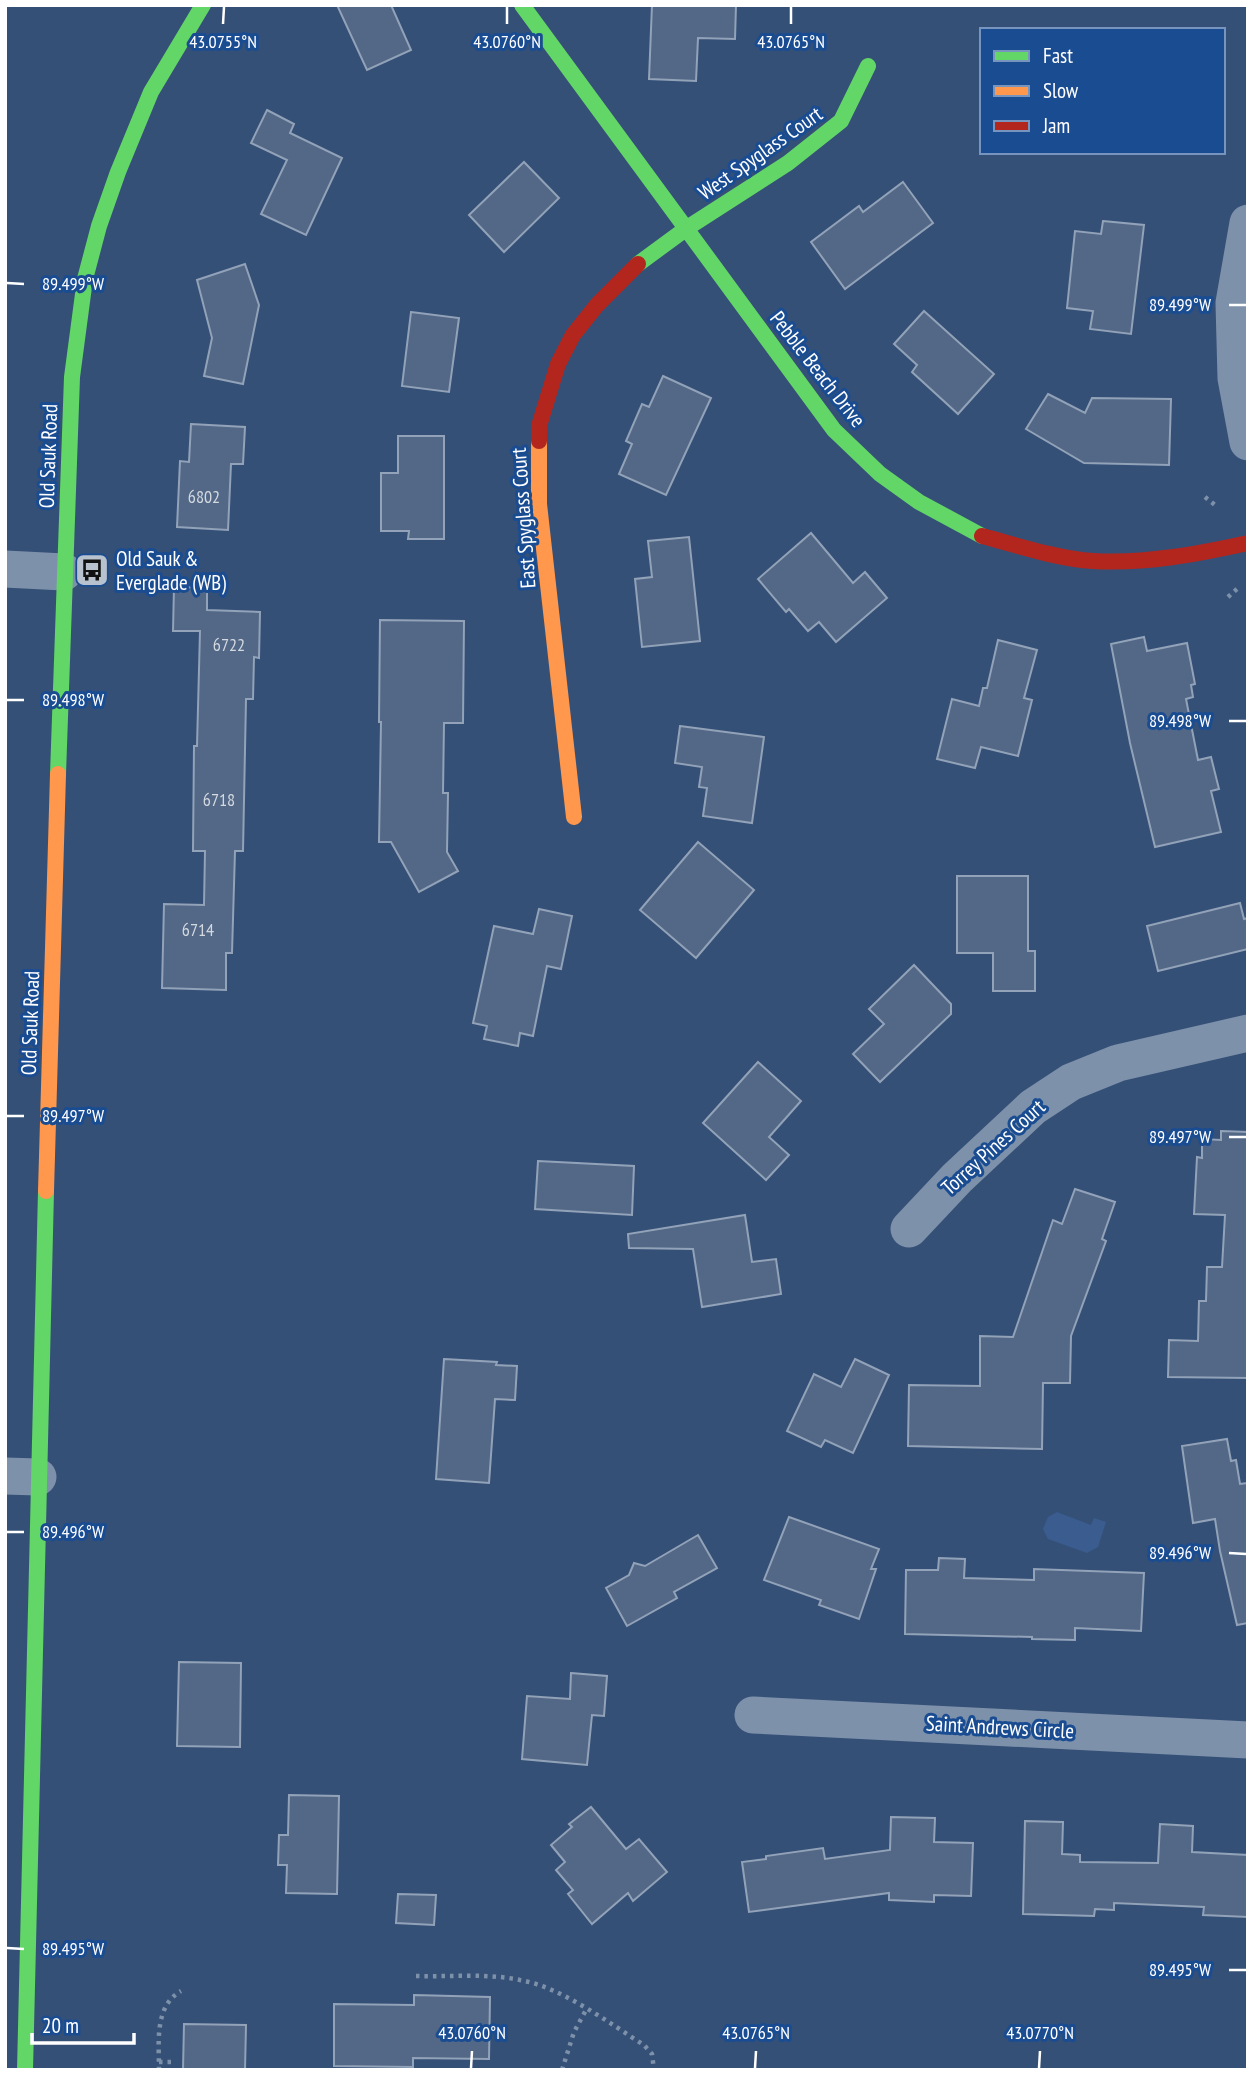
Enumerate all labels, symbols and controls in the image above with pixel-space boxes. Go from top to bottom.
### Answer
legend [980,28,1225,154]
text: 43.0755°N [189,30,257,53]
text: 43.0760°N [473,30,541,53]
text: 43.0765°N [757,30,825,53]
text: Fast [1043,42,1073,69]
text: Slow [1043,77,1079,104]
street label: West Spyglass Court [693,100,827,206]
text: Jam [1042,112,1070,139]
text: 89.499°W [42,272,104,295]
text: 89.499°W [1149,293,1211,316]
street label: Pebble Beach Drive [764,305,872,433]
street label: Old Sauk Road [33,403,63,509]
street label: East Spyglass Court [505,447,541,589]
house number: 6802 [188,485,220,508]
place label: Old Sauk & Everglade (WB) [116,545,226,596]
bus stop icon: Old Sauk & Everglade (WB) [73,551,111,589]
house number: 6722 [213,633,245,656]
text: 89.498°W [42,688,104,711]
text: 89.498°W [1149,709,1211,732]
house number: 6718 [203,788,235,811]
house number: 6714 [182,918,214,941]
street label: Old Sauk Road [15,970,45,1076]
street label: Torrey Pines Court [935,1093,1051,1201]
text: 89.497°W [42,1104,104,1127]
text: 89.497°W [1149,1125,1211,1148]
text: 89.496°W [42,1520,104,1543]
text: 89.496°W [1149,1541,1211,1564]
street label: Saint Andrews Circle [925,1710,1075,1744]
text: 89.495°W [42,1937,104,1960]
text: 89.495°W [1149,1958,1211,1981]
scale bar [32,2002,133,2046]
text: 20 m [42,2012,79,2039]
text: 43.0760°N [438,2021,506,2044]
text: 43.0765°N [722,2021,790,2044]
text: 43.0770°N [1006,2021,1074,2044]

